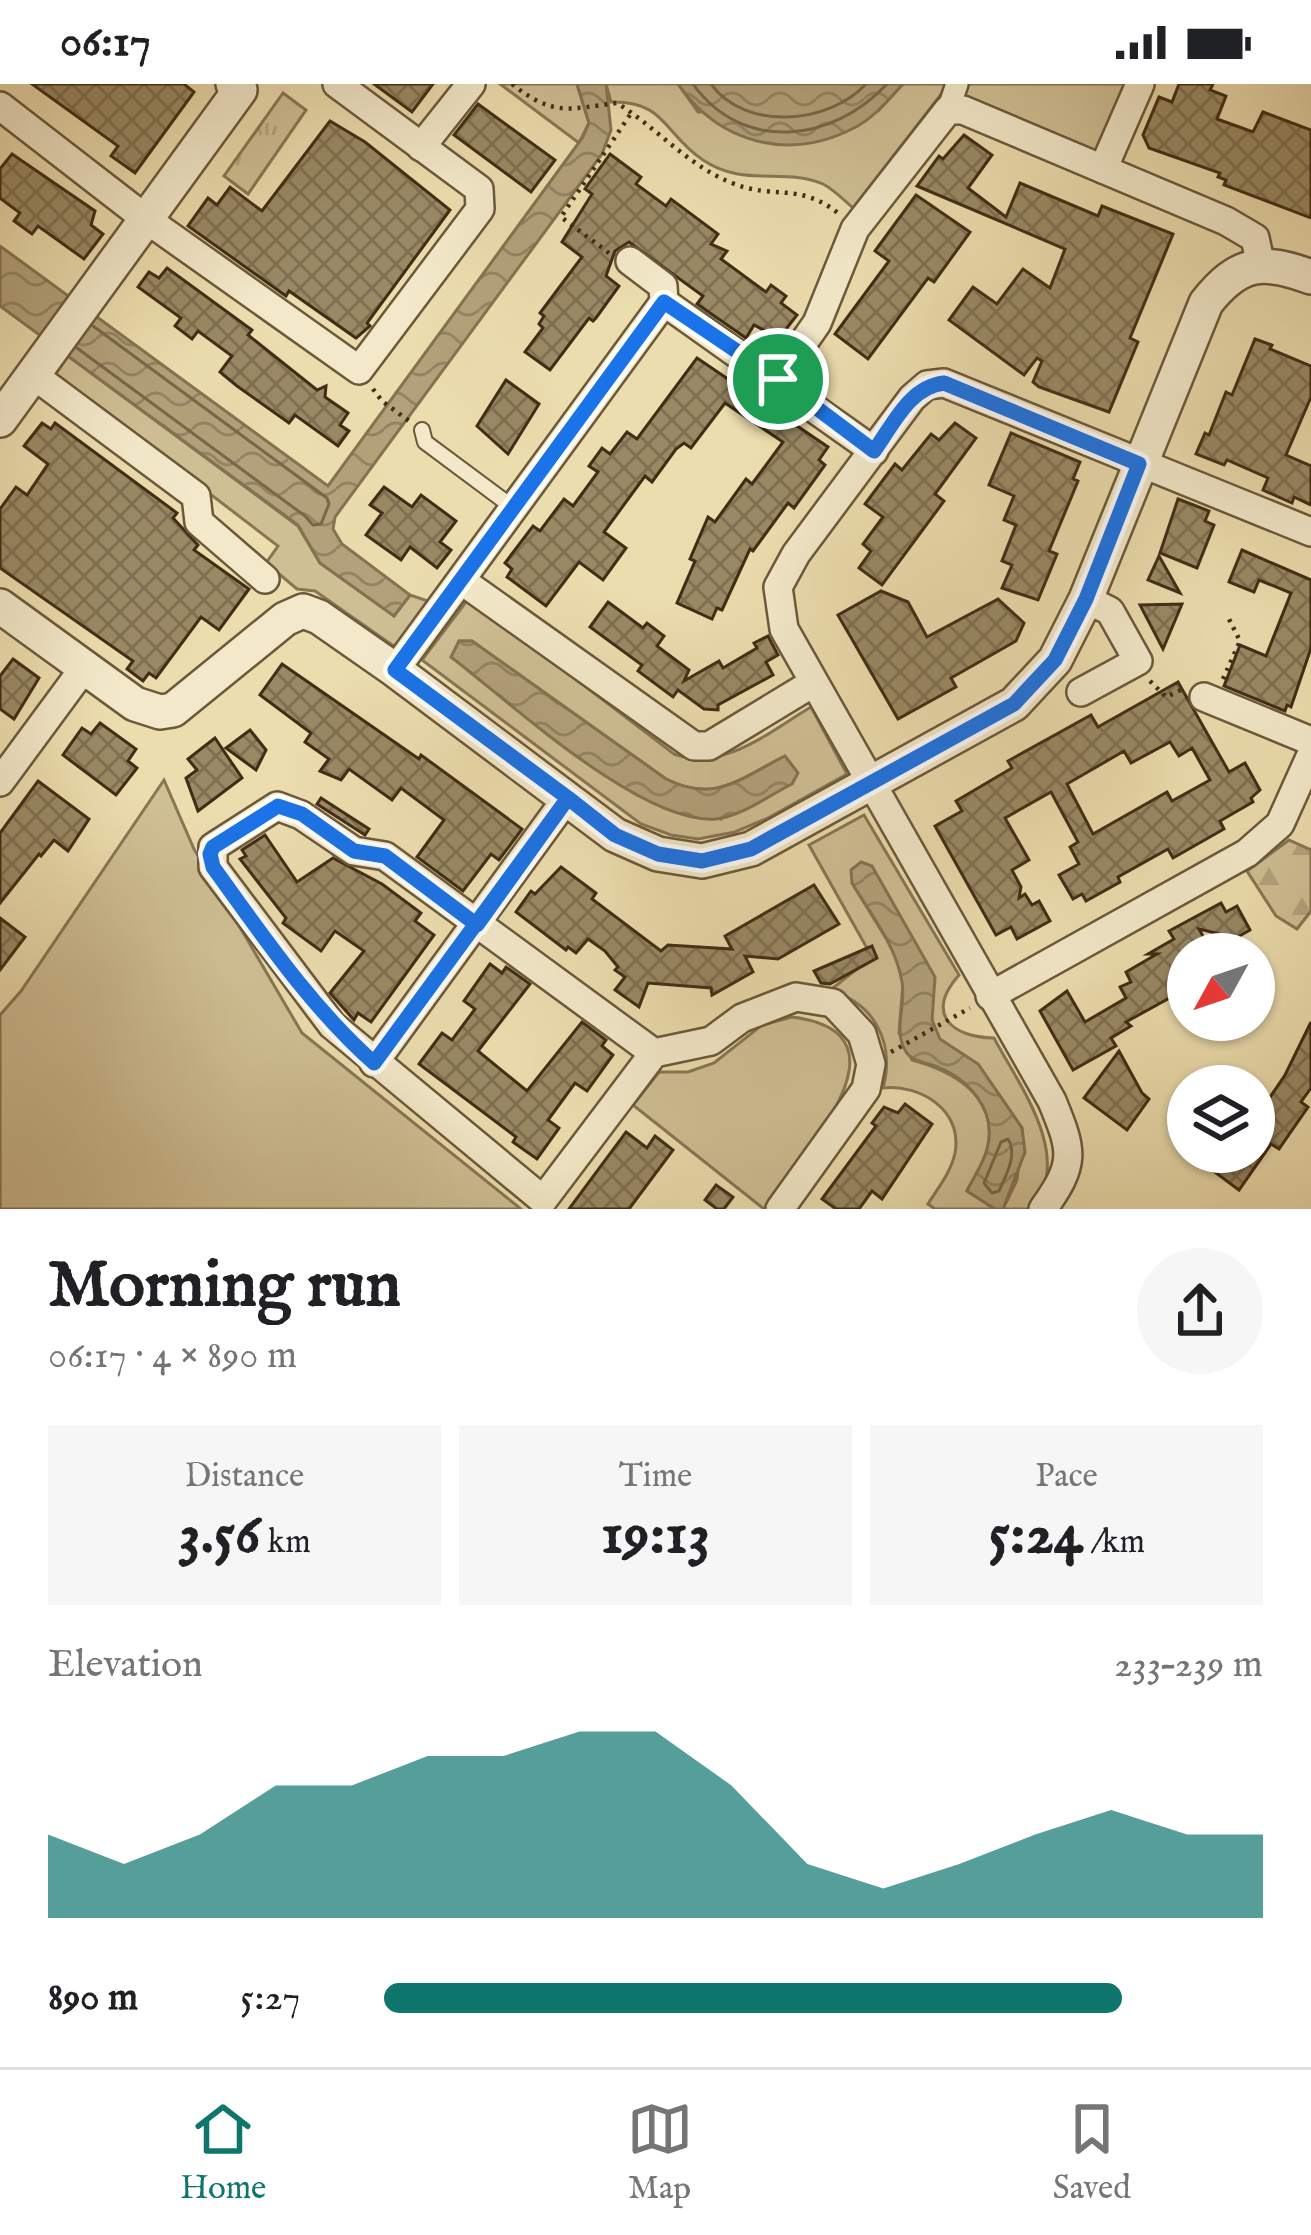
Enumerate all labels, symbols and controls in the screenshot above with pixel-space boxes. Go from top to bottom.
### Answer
text: 06:17 [60,14,151,71]
pin [727,328,829,430]
icon: arrive [745,346,811,412]
north arrow [1167,933,1275,1041]
map controls [1167,933,1275,1173]
button: layers [1167,1065,1275,1173]
text: Morning run [48,1245,401,1329]
button: share [1137,1248,1263,1374]
text: 06:17 · 4 × 890 m [48,1332,297,1381]
text: Distance [185,1456,304,1498]
text: Time [619,1456,692,1498]
text: Pace [1035,1456,1098,1498]
text: 3.56 [178,1498,260,1574]
text: 19:13 [601,1498,710,1574]
text: 5:24 [988,1498,1083,1574]
text: km [260,1522,311,1564]
text: /km [1083,1522,1145,1564]
text: Elevation [48,1641,203,1690]
text: 233–239 m [1114,1641,1263,1690]
text: 890 m [48,1974,138,2023]
text: 5:27 [240,1974,301,2023]
tab: Home [180,2096,266,2210]
tab: Map [627,2096,693,2210]
tab: Saved [1053,2096,1131,2210]

